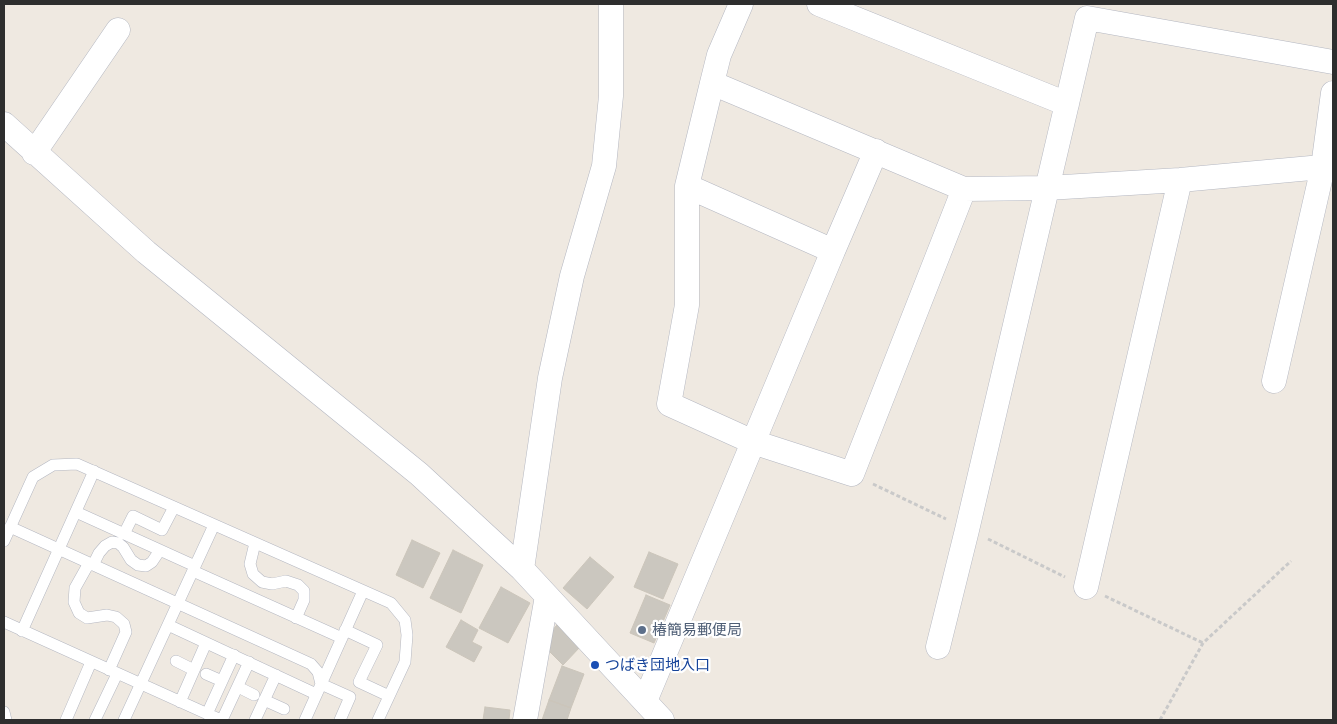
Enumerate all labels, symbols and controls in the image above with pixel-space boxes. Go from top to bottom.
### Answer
place label: 椿簡易郵便局 [652,621,742,639]
marker: 椿簡易郵便局 [636,624,648,636]
place label: つばき団地入口 [605,656,710,674]
marker: つばき団地入口 [589,659,601,671]

